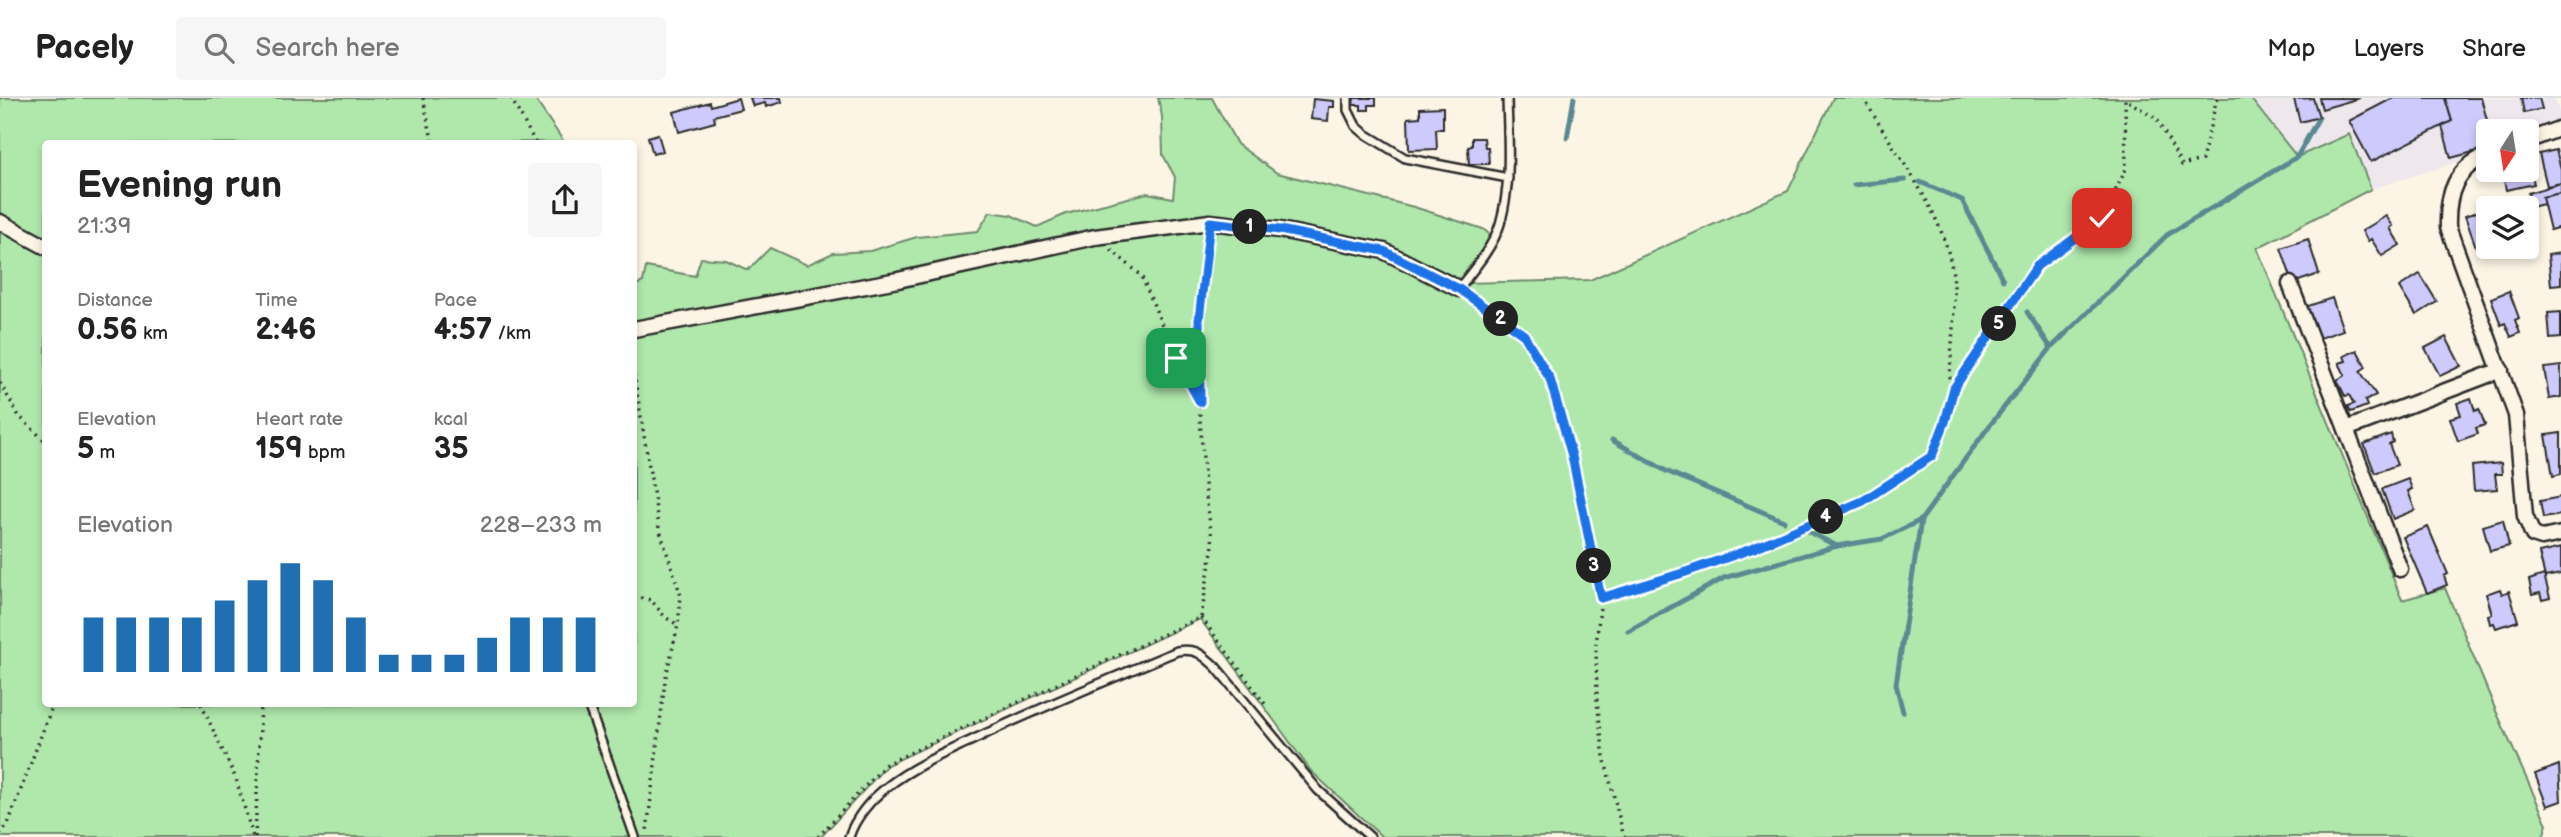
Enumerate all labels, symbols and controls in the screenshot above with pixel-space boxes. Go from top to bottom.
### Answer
search box [176,17,666,80]
text: Pacely [35,28,134,68]
icon: search [200,29,238,67]
text: Search here [256,33,400,64]
text: Map [2267,34,2315,63]
text: Layers [2353,34,2424,63]
text: Share [2462,34,2526,63]
north arrow [2476,119,2539,182]
map controls [2476,119,2539,259]
text: Evening run [77,163,282,208]
button: share [528,163,602,237]
pin [2072,188,2132,248]
button: layers [2476,196,2539,259]
icon: check [2083,199,2121,237]
pin: 1 [1232,209,1268,244]
text: 21:39 [77,212,131,240]
text: 1 [1246,215,1254,238]
text: Distance [77,289,153,312]
text: Time [255,289,297,312]
text: Pace [434,289,477,312]
pin: 2 [1484,302,1518,336]
pin: 5 [1982,306,2016,342]
text: 2 [1495,307,1506,330]
text: 0.56 [77,312,138,348]
text: 2:46 [255,312,316,348]
text: 4:57 [434,312,492,348]
text: 5 [1993,312,2004,335]
text: km [138,322,168,345]
text: /km [492,322,531,345]
pin [1146,328,1206,388]
icon: arrive [1157,339,1195,377]
text: Elevation [77,408,156,431]
text: Heart rate [255,408,343,431]
text: kcal [434,408,468,431]
text: 5 [77,431,94,467]
text: 159 [255,431,303,467]
text: 35 [434,431,469,467]
text: m [94,441,115,464]
text: bpm [303,441,345,464]
pin: 4 [1808,500,1843,534]
text: 4 [1820,505,1831,528]
text: Elevation [77,511,173,539]
text: 228–233 m [480,511,602,539]
pin: 3 [1576,548,1612,584]
text: 3 [1588,554,1599,577]

